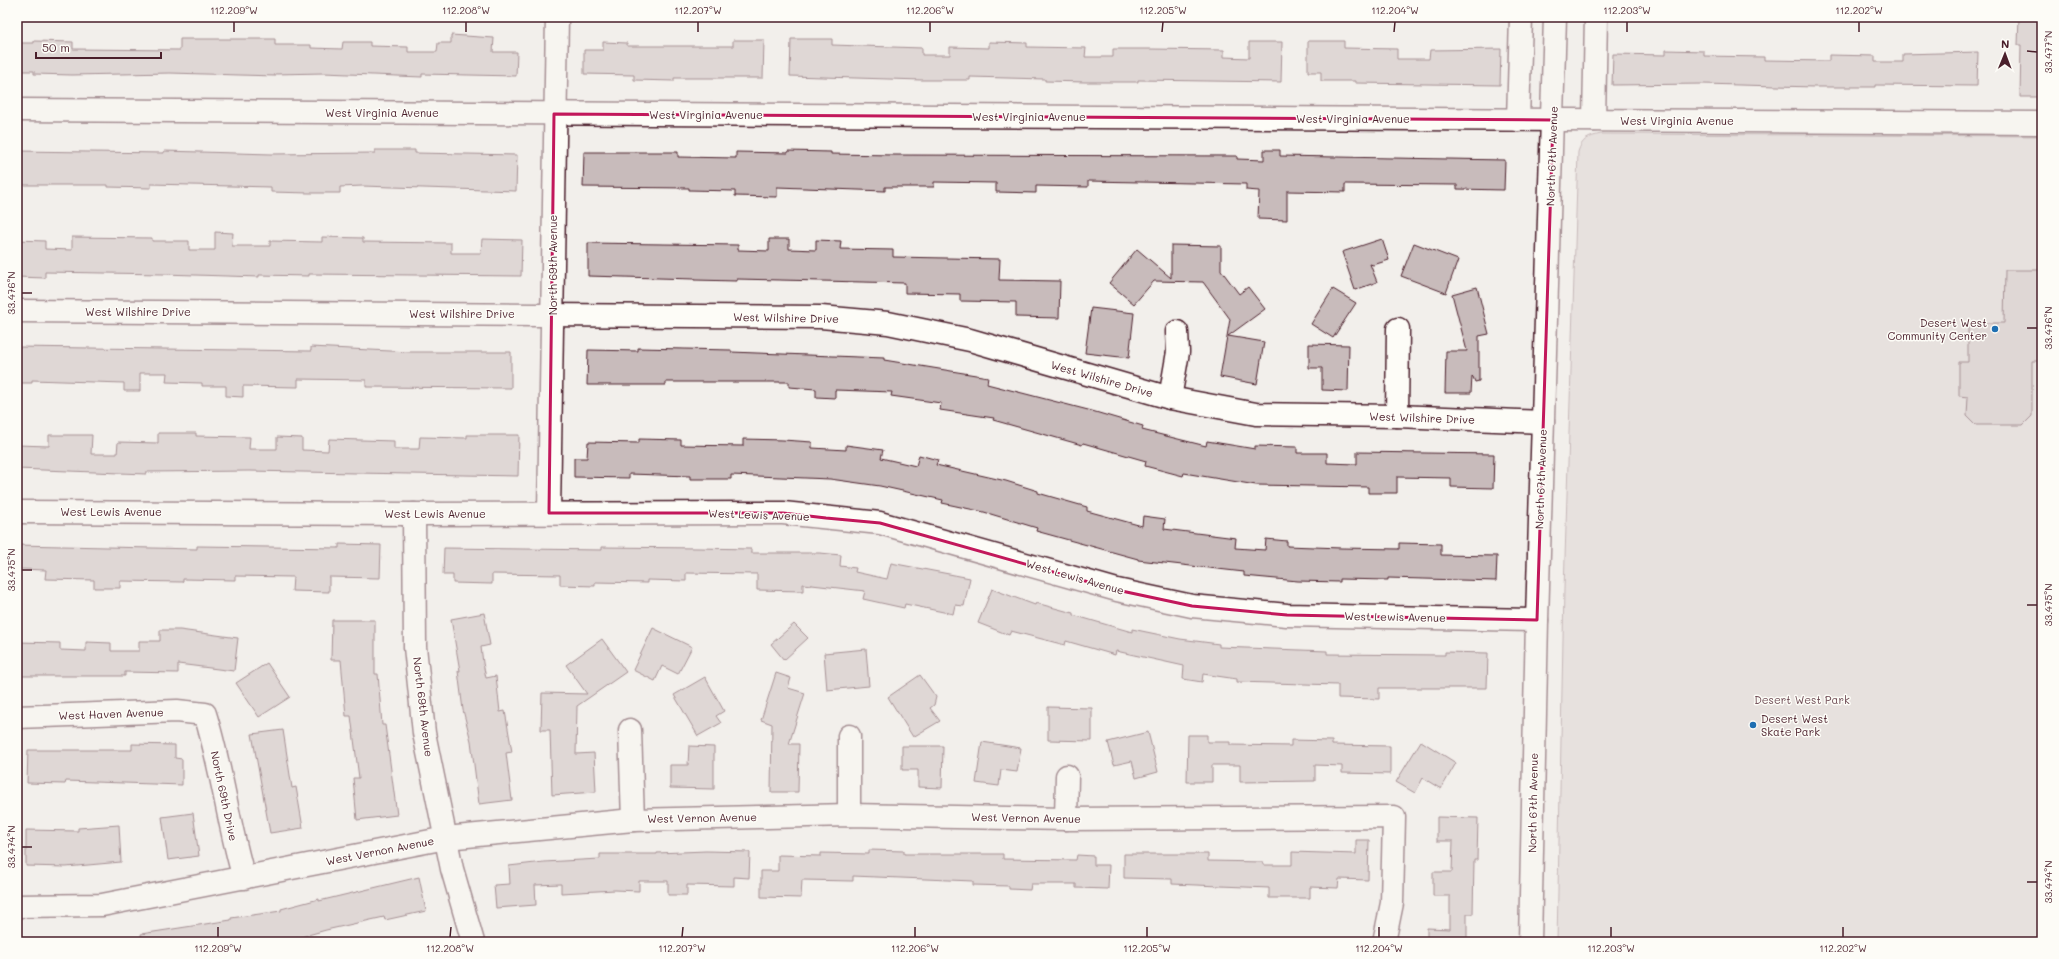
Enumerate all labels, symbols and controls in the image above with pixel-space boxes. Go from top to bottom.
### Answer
text: 112.209°W [210,3,258,17]
text: 112.208°W [442,3,490,17]
text: 112.207°W [674,3,722,17]
text: 112.206°W [906,3,954,17]
text: 112.205°W [1139,3,1187,17]
text: 112.204°W [1371,3,1419,17]
text: 112.203°W [1603,3,1651,17]
text: 112.202°W [1835,3,1883,17]
text: 33.477°N [2041,31,2055,73]
scale bar [36,34,161,60]
north arrow [1985,34,2025,74]
text: N [2001,36,2009,51]
text: 50 m [42,39,70,55]
street label: West Virginia Avenue [325,105,439,120]
street label: North 67th Avenue [1542,106,1561,206]
street label: West Virginia Avenue [649,107,763,122]
street label: West Virginia Avenue [972,109,1086,124]
street label: West Virginia Avenue [1296,111,1410,126]
street label: West Virginia Avenue [1620,113,1734,128]
street label: North 69th Avenue [545,215,560,315]
text: 33.476°N [4,271,18,315]
street label: West Wilshire Drive [85,304,191,319]
street label: West Wilshire Drive [409,306,515,321]
text: 33.476°N [2041,306,2055,350]
street label: West Wilshire Drive [733,309,839,326]
place label: Desert West Community Center [1888,315,1987,343]
marker: Desert West Community Center [1990,324,2000,334]
street label: West Wilshire Drive [1049,357,1155,400]
street label: West Wilshire Drive [1369,408,1475,427]
street label: North 67th Avenue [1531,429,1550,529]
street label: West Lewis Avenue [60,504,162,519]
street label: West Lewis Avenue [708,505,810,524]
street label: West Lewis Avenue [384,506,486,521]
text: 33.475°N [4,548,18,592]
street label: West Lewis Avenue [1024,555,1126,598]
text: 33.475°N [2041,583,2055,627]
street label: West Lewis Avenue [1344,608,1446,625]
street label: North 69th Avenue [410,656,437,758]
park label: Desert West Park [1754,692,1850,707]
street label: West Haven Avenue [58,704,164,723]
place label: Desert West Skate Park [1761,711,1828,739]
marker: Desert West Skate Park [1748,720,1758,730]
street label: North 69th Drive [208,750,241,842]
street label: North 67th Avenue [1524,753,1541,853]
street label: West Vernon Avenue [647,809,757,826]
street label: West Vernon Avenue [971,809,1081,826]
text: 33.474°N [4,825,18,869]
street label: West Vernon Avenue [325,833,435,868]
text: 33.474°N [2041,860,2055,904]
text: 112.209°W [194,941,242,955]
text: 112.208°W [426,941,474,955]
text: 112.207°W [658,941,706,955]
text: 112.206°W [891,941,939,955]
text: 112.205°W [1123,941,1171,955]
text: 112.204°W [1355,941,1403,955]
text: 112.203°W [1587,941,1635,955]
text: 112.202°W [1819,941,1867,955]

